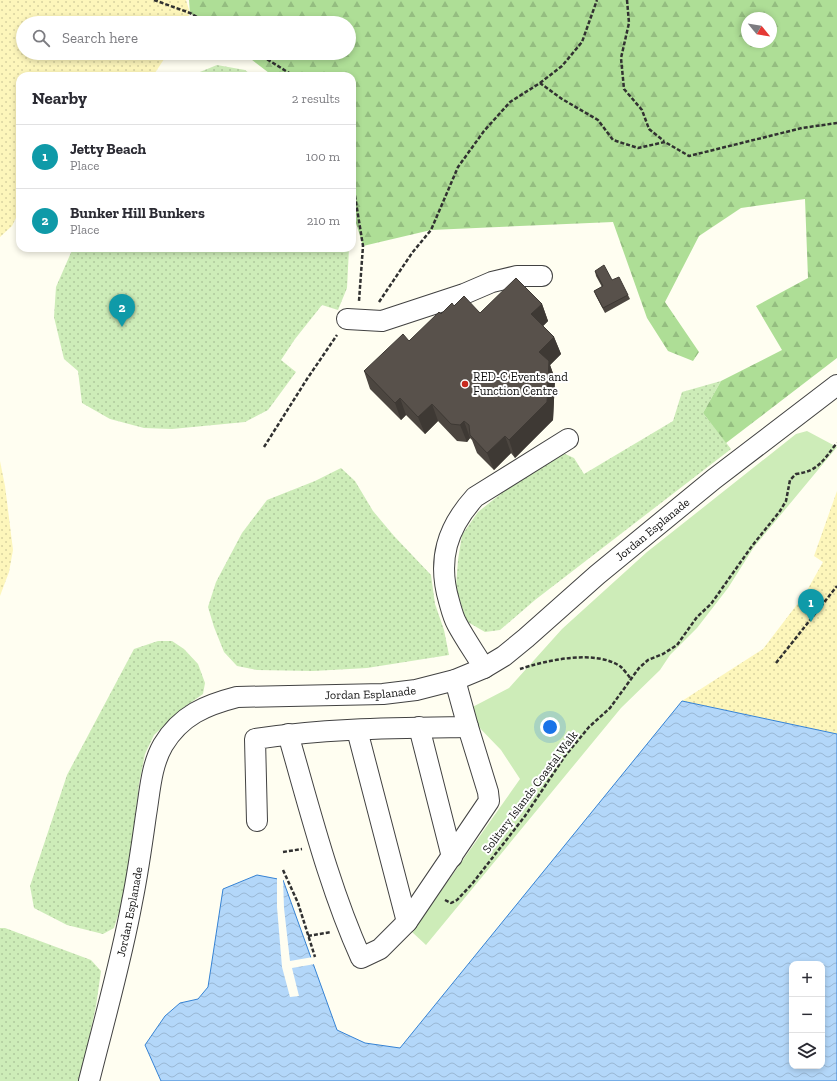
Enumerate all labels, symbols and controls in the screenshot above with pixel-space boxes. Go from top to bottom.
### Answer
north arrow [741,12,777,48]
search box [16,16,356,60]
icon: search [30,27,52,49]
text: Search here [62,29,138,47]
text: Nearby [32,88,87,108]
text: 2 results [292,91,340,106]
text: Jetty Beach [70,140,146,158]
text: 1 [42,149,48,164]
text: 100 m [306,149,340,164]
text: Place [70,158,99,173]
text: Bunker Hill Bunkers [70,204,205,222]
text: 2 [42,213,48,228]
text: 210 m [307,213,340,228]
text: Place [70,222,99,237]
pin: 2 [109,294,135,327]
place label: RED-C Events and Function Centre [473,370,568,398]
marker: RED-C Events and Function Centre [460,379,470,389]
street label: Jordan Esplanade [613,495,693,564]
pin: 1 [798,589,824,622]
street label: Jordan Esplanade [325,683,417,702]
your location [540,717,560,737]
street label: Solitary Islands Coastal Walk [480,728,581,856]
street label: Jordan Esplanade [114,866,145,958]
map controls [789,961,825,1069]
button: + [789,961,825,997]
button: − [789,997,825,1033]
button: layers [789,1033,825,1069]

